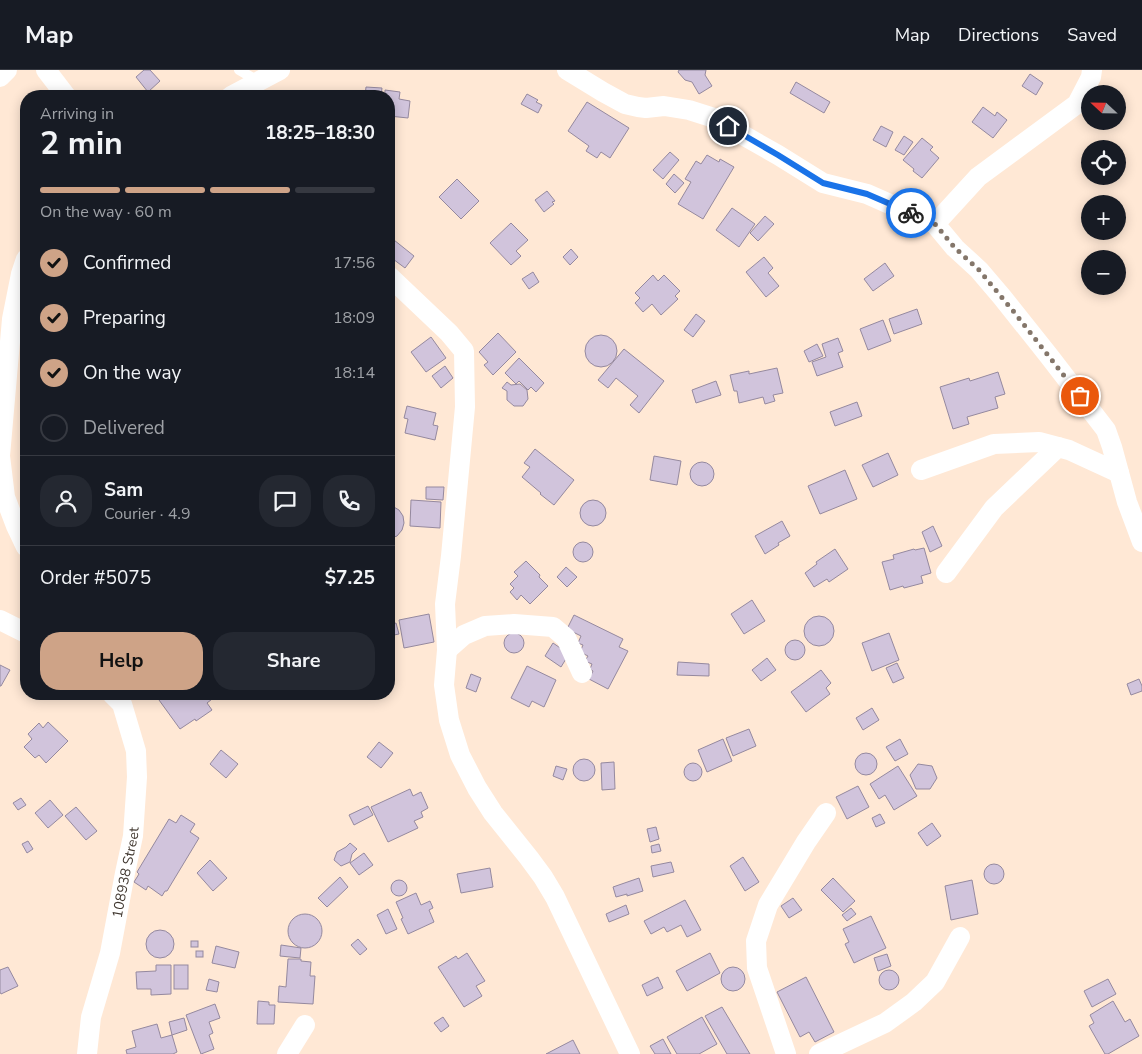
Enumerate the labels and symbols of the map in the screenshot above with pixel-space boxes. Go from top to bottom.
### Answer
north arrow [1081,85,1126,130]
pin [707,105,749,147]
courier [886,188,936,238]
pin [1059,375,1101,417]
street label: 108938 Street [108,826,144,920]

